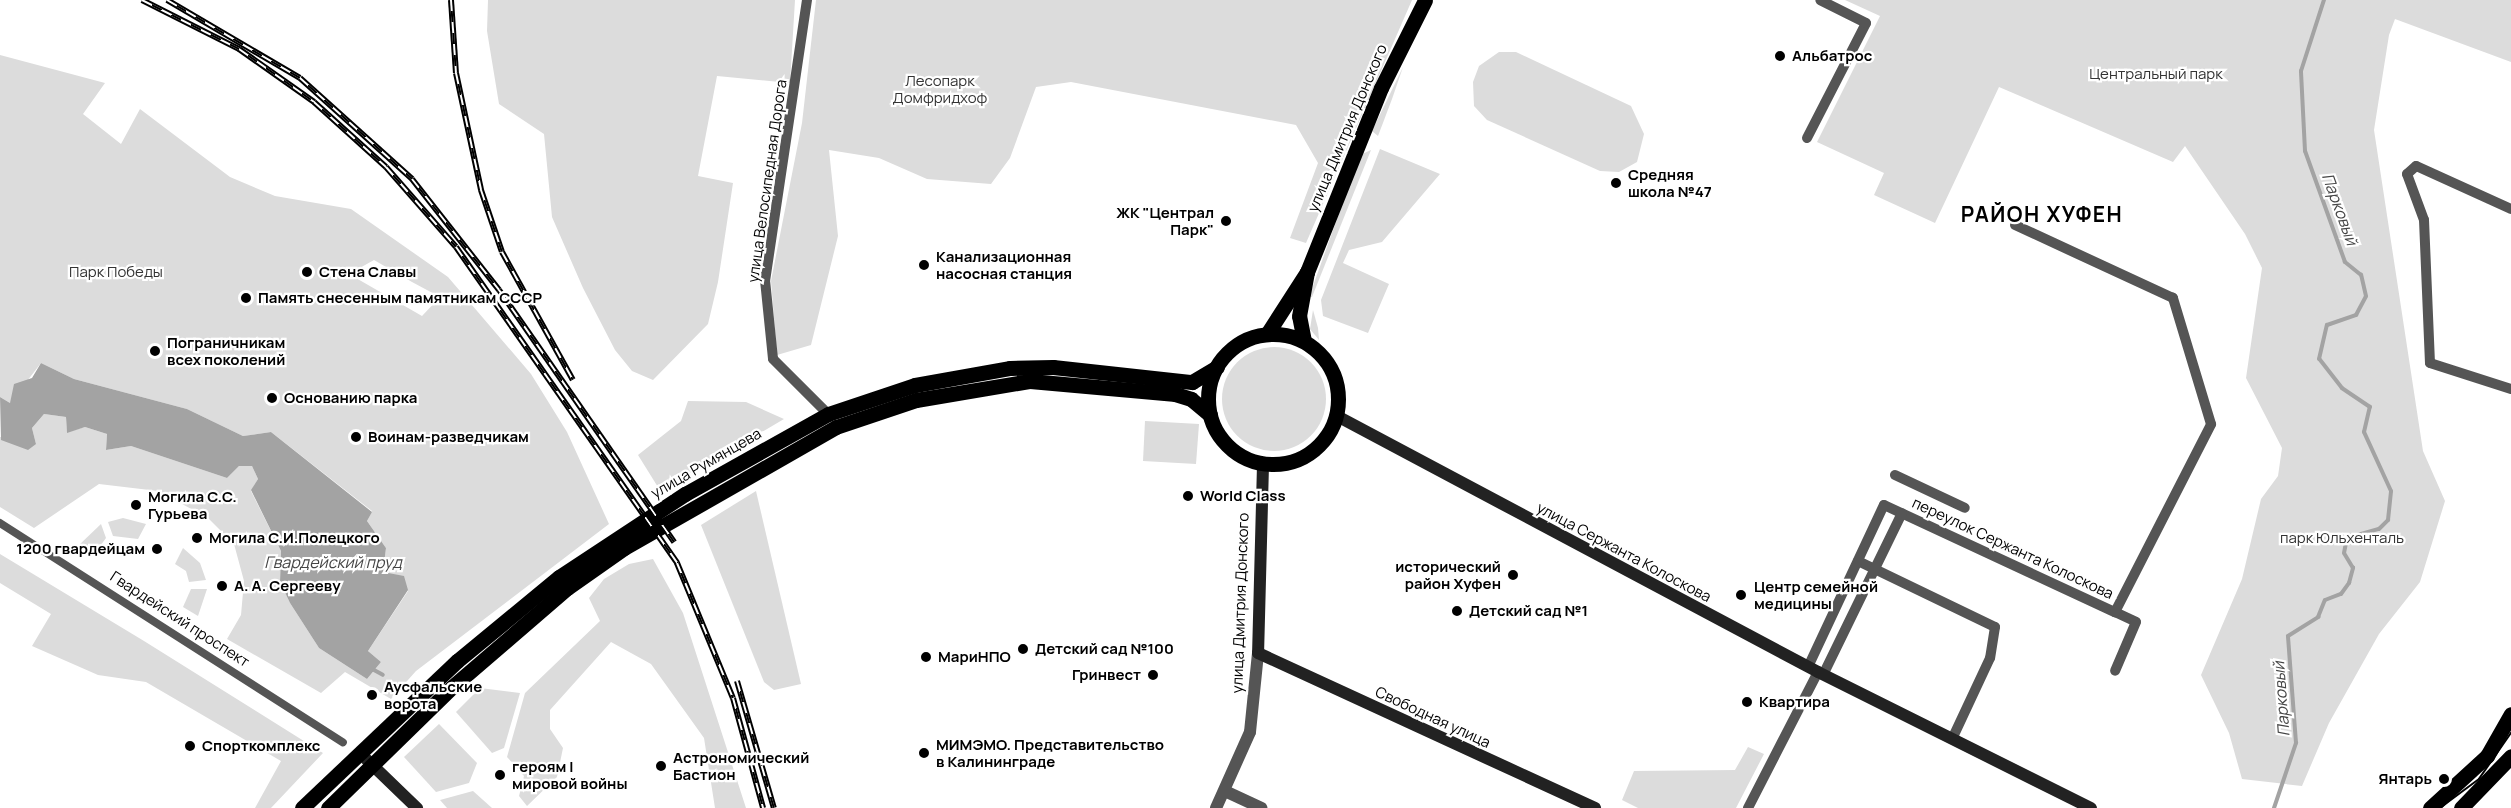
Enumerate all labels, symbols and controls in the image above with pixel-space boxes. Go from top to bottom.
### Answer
street label: улица Дмитрия Донского [1303,41,1391,215]
place label: Альбатрос [1792,47,1872,65]
marker: Альбатрос [1773,49,1787,63]
park label: Центральный парк [2089,65,2223,83]
park label: Лесопарк Домфридхоф [893,71,987,106]
street label: улица Велосипедная Дорога [744,78,790,284]
place label: Средняя школа №47 [1628,165,1712,200]
water label: Парковый [2318,170,2362,248]
marker: Средняя школа №47 [1609,176,1623,190]
district label: РАЙОН ХУФЕН [1961,201,2123,227]
place label: ЖК "Централ Парк" [1116,203,1214,238]
marker: ЖК "Централ Парк" [1219,214,1233,228]
place label: Канализационная насосная станция [936,247,1072,282]
marker: Канализационная насосная станция [917,258,931,272]
park label: Парк Победы [69,263,163,281]
place label: Стена Славы [319,263,416,281]
marker: Стена Славы [300,265,314,279]
place label: Память снесенным памятникам СССР [258,289,542,307]
marker: Память снесенным памятникам СССР [239,291,253,305]
place label: Пограничникам всех поколений [167,333,285,368]
marker: Пограничникам всех поколений [148,344,162,358]
place label: Основанию парка [284,389,417,407]
marker: Основанию парка [265,391,279,405]
street label: улица Румянцева [648,424,764,502]
place label: Воинам-разведчикам [368,428,529,446]
marker: Воинам-разведчикам [349,430,363,444]
place label: Могила С.С. Гурьева [148,487,237,522]
place label: World Class [1200,487,1286,505]
marker: World Class [1181,489,1195,503]
street label: переулок Сержанта Колоскова [1910,493,2116,603]
marker: Могила С.С. Гурьева [129,498,143,512]
street label: улица Сержанта Колоскова [1534,498,1714,606]
street label: улица Дмитрия Донского [1228,512,1252,694]
place label: Могила С.И.Полецкого [209,529,380,547]
park label: парк Юльхенталь [2280,529,2404,547]
marker: Могила С.И.Полецкого [190,531,204,545]
place label: 1200 гвардейцам [16,540,145,558]
marker: 1200 гвардейцам [150,542,164,556]
water label: Гвардейский пруд [264,552,402,572]
place label: исторический район Хуфен [1395,557,1501,592]
street label: Гвардейский проспект [107,567,253,671]
marker: исторический район Хуфен [1506,568,1520,582]
place label: А. А. Сергееву [234,577,341,595]
place label: Центр семейной медицины [1754,577,1878,612]
marker: А. А. Сергееву [215,579,229,593]
marker: Центр семейной медицины [1732,586,1750,604]
place label: Детский сад №1 [1469,602,1588,620]
marker: Детский сад №1 [1450,604,1464,618]
place label: Детский сад №100 [1035,640,1174,658]
marker: Детский сад №100 [1016,642,1030,656]
place label: МариНПО [938,648,1011,666]
marker: МариНПО [919,650,933,664]
water label: Парковый [2269,661,2293,737]
place label: Гринвест [1072,666,1141,684]
marker: Гринвест [1146,668,1160,682]
place label: Аусфальские ворота [384,677,482,712]
street label: Свободная улица [1373,682,1493,752]
marker: Аусфальские ворота [365,688,379,702]
place label: Квартира [1759,693,1830,711]
marker: Квартира [1740,695,1754,709]
place label: МИМЭМО. Представительство в Калининграде [936,735,1164,770]
place label: Спорткомплекс [202,737,321,755]
marker: Спорткомплекс [183,739,197,753]
marker: МИМЭМО. Представительство в Калининграде [917,746,931,760]
place label: Астрономический Бастион [673,748,809,783]
place label: героям I мировой войны [512,757,627,792]
marker: Астрономический Бастион [654,759,668,773]
marker: героям I мировой войны [493,768,507,782]
place label: Янтарь [2379,770,2432,788]
marker: Янтарь [2437,772,2451,786]

